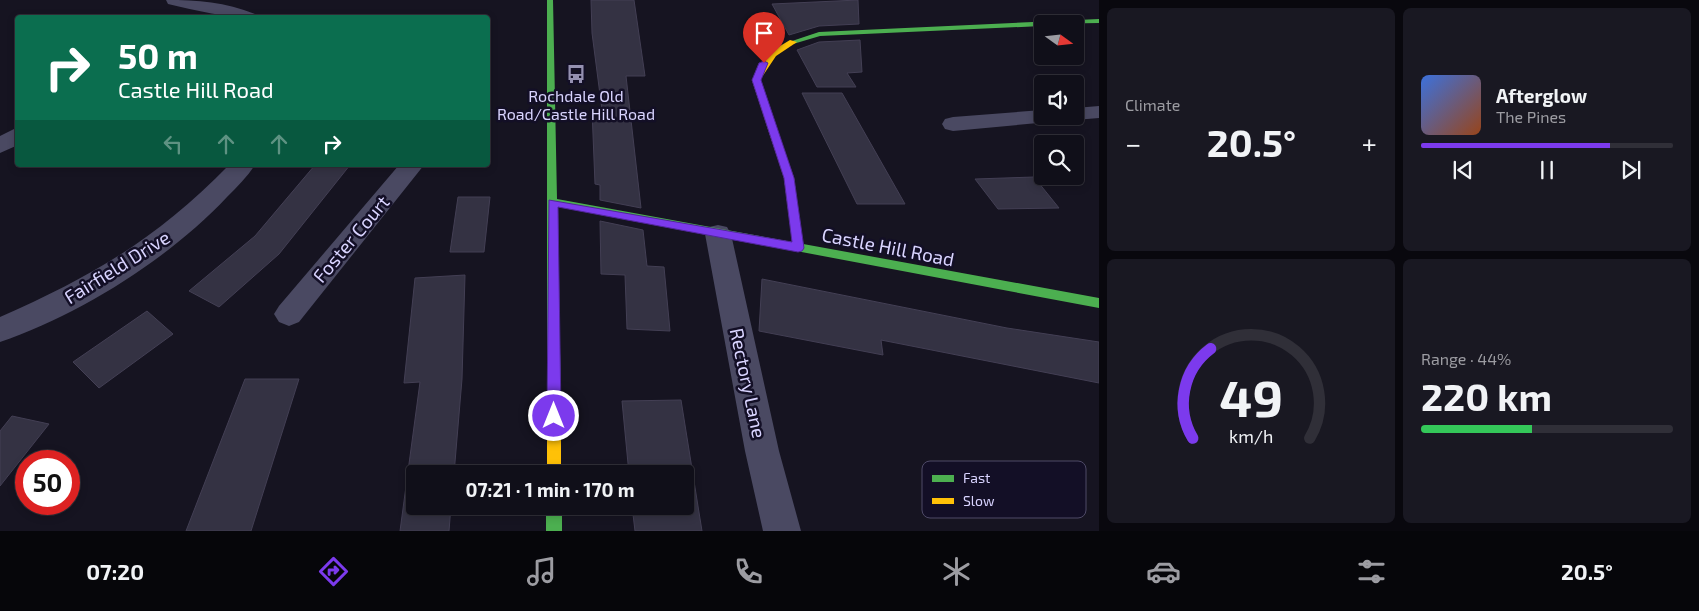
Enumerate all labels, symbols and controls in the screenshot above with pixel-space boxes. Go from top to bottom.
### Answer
pin [743,12,785,63]
north arrow [1034,15,1084,65]
map controls [1034,15,1084,185]
icon: arrive [750,19,778,47]
text: 50 m [118,34,198,76]
icon: right [35,35,100,100]
bus stop icon: Rochdale Old Road/Castle Hill Road [565,63,587,85]
button: sound [1034,75,1084,125]
text: Castle Hill Road [118,76,274,102]
text: Afterglow [1496,84,1587,107]
place label: Rochdale Old Road/Castle Hill Road [497,86,655,123]
text: Climate [1125,95,1180,114]
text: The Pines [1496,107,1566,126]
text: 20.5° [1207,119,1296,165]
text: − [1125,126,1141,160]
text: + [1362,126,1377,160]
icon: left [159,130,187,158]
icon: ahead [212,130,240,158]
icon: ahead [265,130,293,158]
icon: right [318,130,346,158]
button: search [1034,135,1084,185]
icon: previous [1449,156,1477,184]
icon: pause [1533,156,1561,184]
icon: next [1617,156,1645,184]
street label: Foster Court [308,190,394,287]
street label: Castle Hill Road [820,222,956,271]
street label: Fairfield Drive [60,225,174,308]
street label: Rectory Lane [726,326,771,440]
text: Range · 44% [1421,349,1511,368]
text: 49 [1219,365,1283,427]
text: 220 km [1421,373,1552,419]
position arrow [527,389,579,441]
text: km/h [1229,425,1273,447]
speed limit sign: 50 [15,450,80,515]
legend [922,461,1086,518]
text: Fast [963,469,990,486]
text: 07:21 · 1 min · 170 m [466,478,634,501]
text: Slow [963,492,995,509]
icon: directions [316,554,351,589]
icon: music [524,554,559,589]
icon: phone [731,554,766,589]
icon: climate [939,554,974,589]
icon: car [1146,554,1181,589]
icon: filters [1354,554,1389,589]
text: 07:20 [86,558,144,584]
text: 20.5° [1561,558,1613,584]

